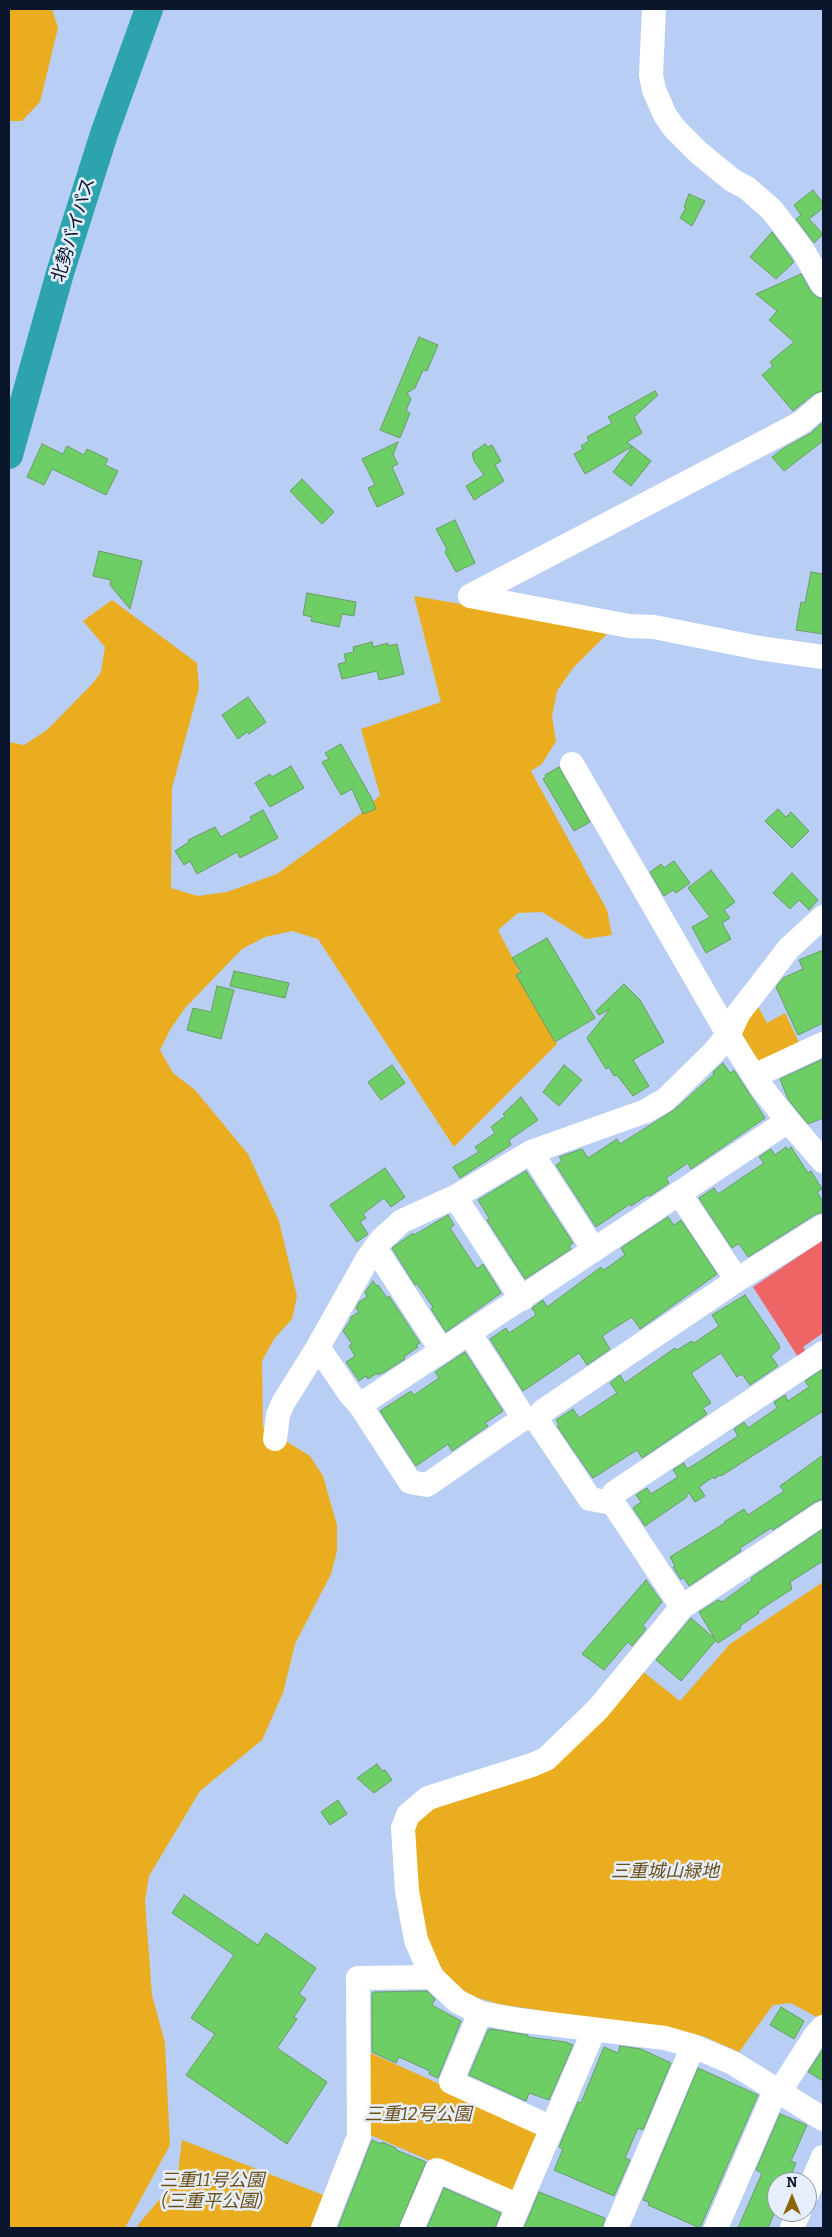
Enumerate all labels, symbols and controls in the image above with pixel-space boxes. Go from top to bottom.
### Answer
street label: 北勢バイパス [48,175,100,285]
park label: 三重城山緑地 [611,1861,719,1883]
park label: 三重12号公園 [365,2104,471,2126]
park label: 三重11号公園 (三重平公園) [160,2170,264,2212]
north arrow [767,2172,817,2222]
text: N [787,2174,797,2191]

